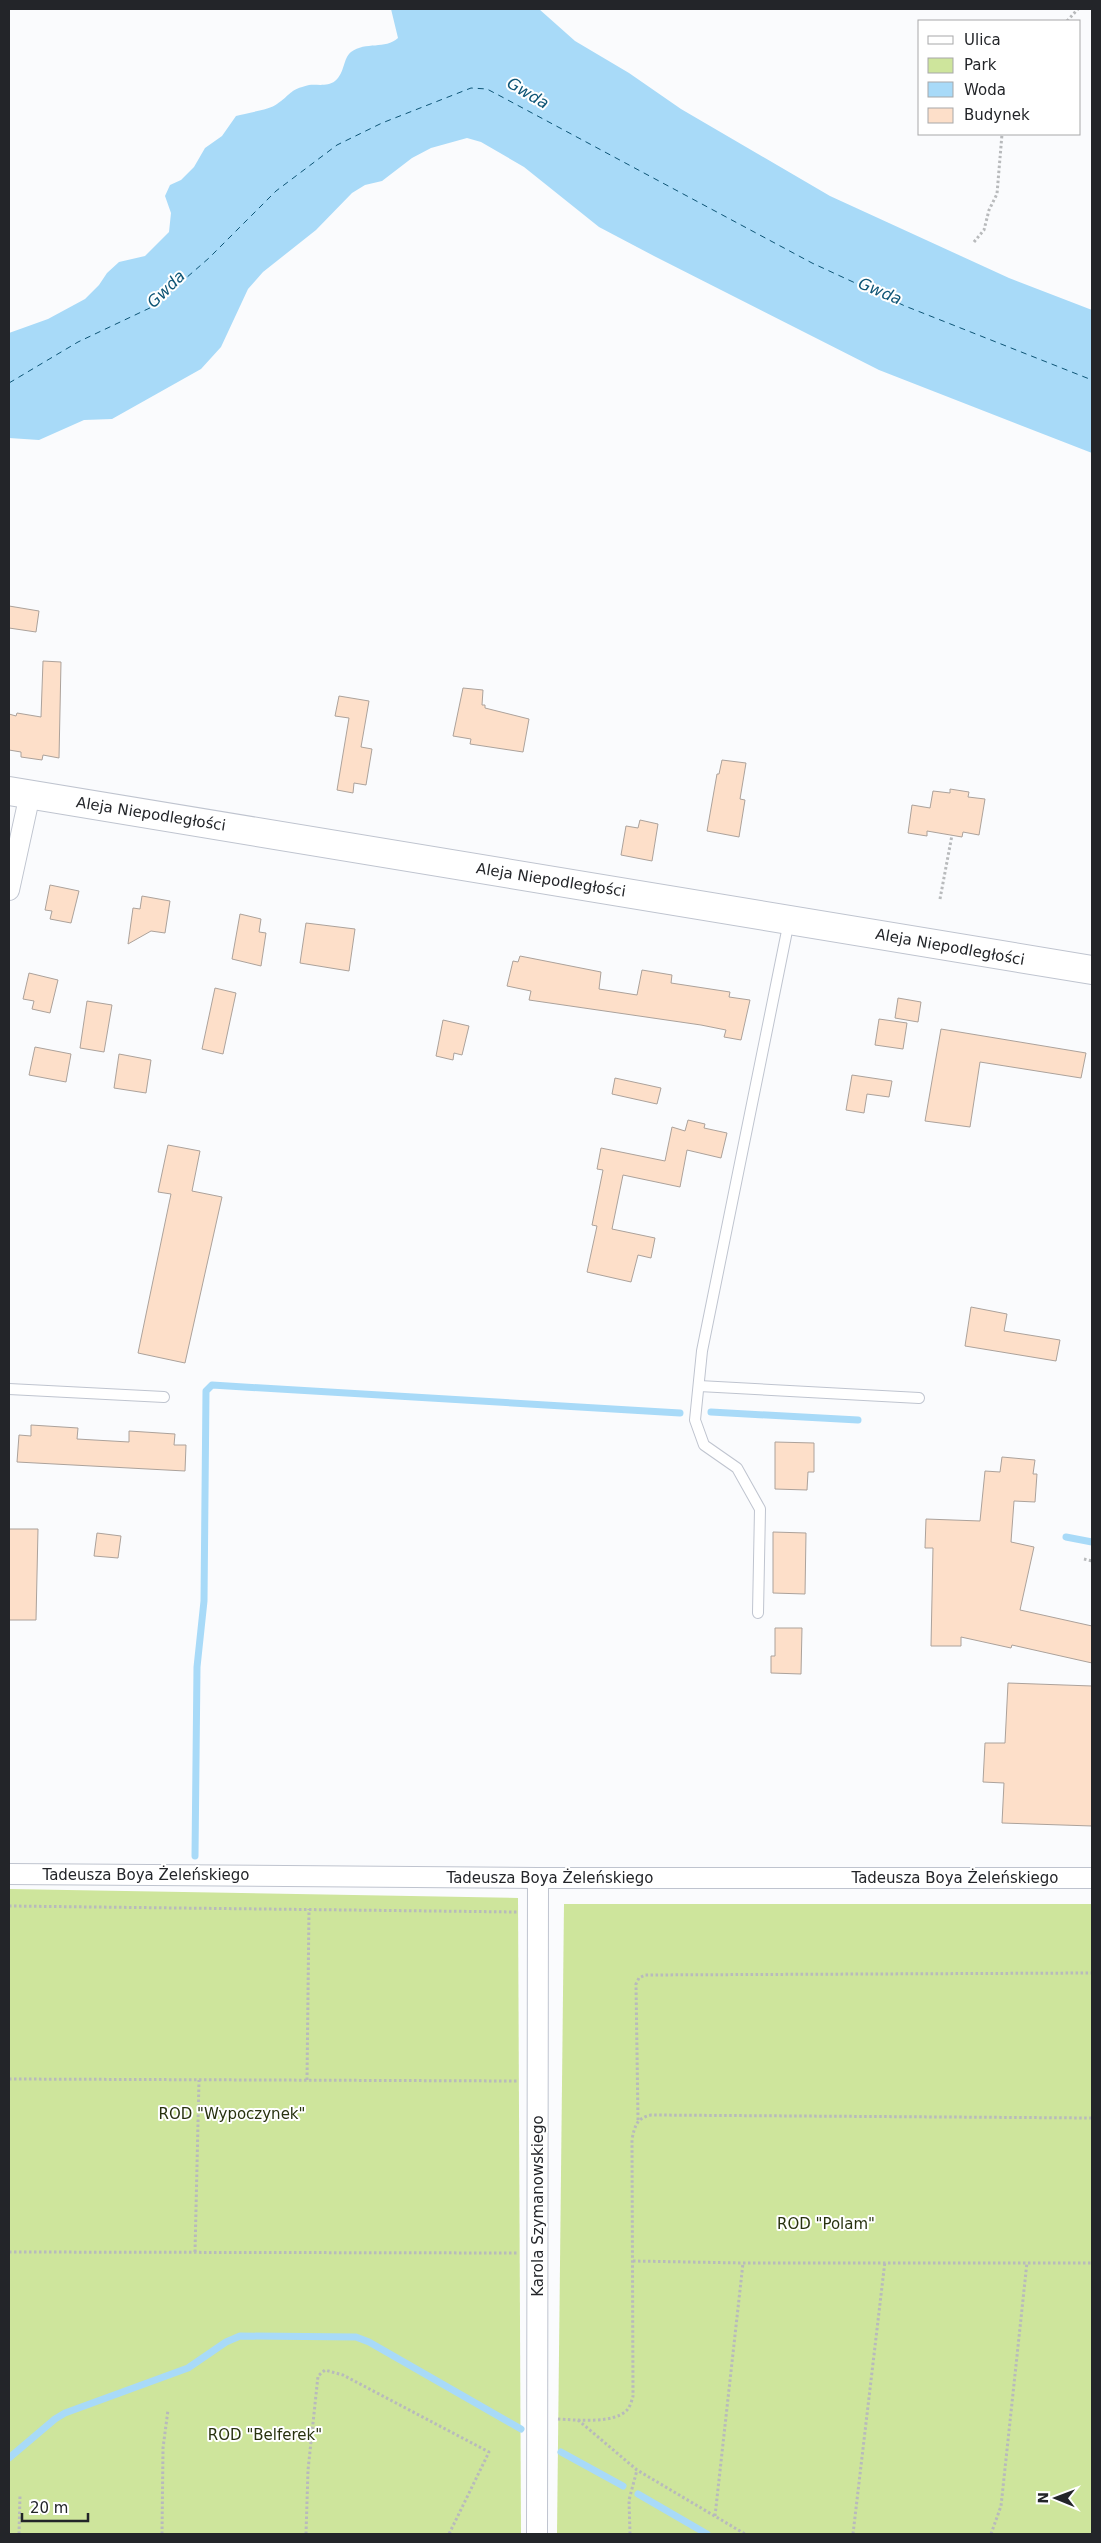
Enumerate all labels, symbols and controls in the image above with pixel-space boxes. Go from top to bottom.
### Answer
legend [918,20,1081,135]
text: Ulica [964,31,1001,49]
text: Park [964,56,997,74]
water label: Gwda [504,73,552,113]
text: Woda [964,81,1006,99]
text: Budynek [964,106,1030,124]
water label: Gwda [143,266,189,312]
water label: Gwda [855,273,905,309]
street label: Aleja Niepodległości [75,793,227,835]
street label: Aleja Niepodległości [475,859,627,901]
street label: Aleja Niepodległości [874,925,1026,969]
street label: Tadeusza Boya Żeleńskiego [41,1865,250,1884]
street label: Tadeusza Boya Żeleńskiego [445,1868,654,1887]
street label: Tadeusza Boya Żeleńskiego [850,1868,1059,1887]
park label: ROD "Wypoczynek" [159,2105,305,2123]
street label: Karola Szymanowskiego [529,2115,547,2297]
park label: ROD "Polam" [777,2215,875,2233]
park label: ROD "Belferek" [208,2426,322,2444]
north arrow [1031,2473,1081,2523]
scale bar [22,2490,89,2522]
text: N [1035,2492,1051,2504]
text: 20 m [30,2499,68,2517]

